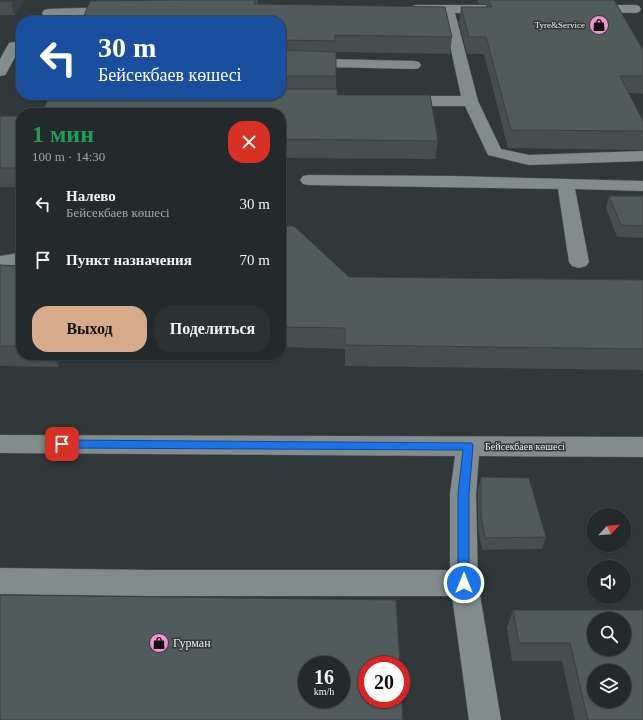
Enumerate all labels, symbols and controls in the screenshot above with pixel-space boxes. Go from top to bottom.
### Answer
shop icon: Tyre&Service [588,14,610,36]
place label: Tyre&Service [535,20,585,30]
icon: left [32,32,84,84]
text: 30 m [98,32,156,63]
text: Бейсекбаев көшесі [98,65,242,85]
text: 1 мин [32,121,94,147]
button: close [228,121,270,163]
text: 100 m · 14:30 [32,149,105,164]
text: Налево [66,188,116,204]
icon: left [32,193,54,215]
text: 30 m [240,196,270,212]
text: Бейсекбаев көшесі [66,205,170,220]
icon: arrive [32,249,54,271]
text: Пункт назначения [66,252,192,268]
text: 70 m [240,252,270,268]
button: Выход [32,306,147,352]
button: Поделиться [155,306,270,352]
pin [45,427,79,461]
icon: arrive [51,433,73,455]
street label: Бейсекбаев көшесі [485,441,565,452]
north arrow [587,508,631,552]
map controls [587,508,631,708]
button: sound [587,560,631,604]
position arrow [443,562,485,604]
button: search [587,612,631,656]
shop icon: Гурман [148,632,170,654]
place label: Гурман [173,636,211,650]
speed limit sign: 20 [358,656,410,708]
button: layers [587,664,631,708]
text: 16 [314,666,334,688]
text: km/h [314,686,334,697]

